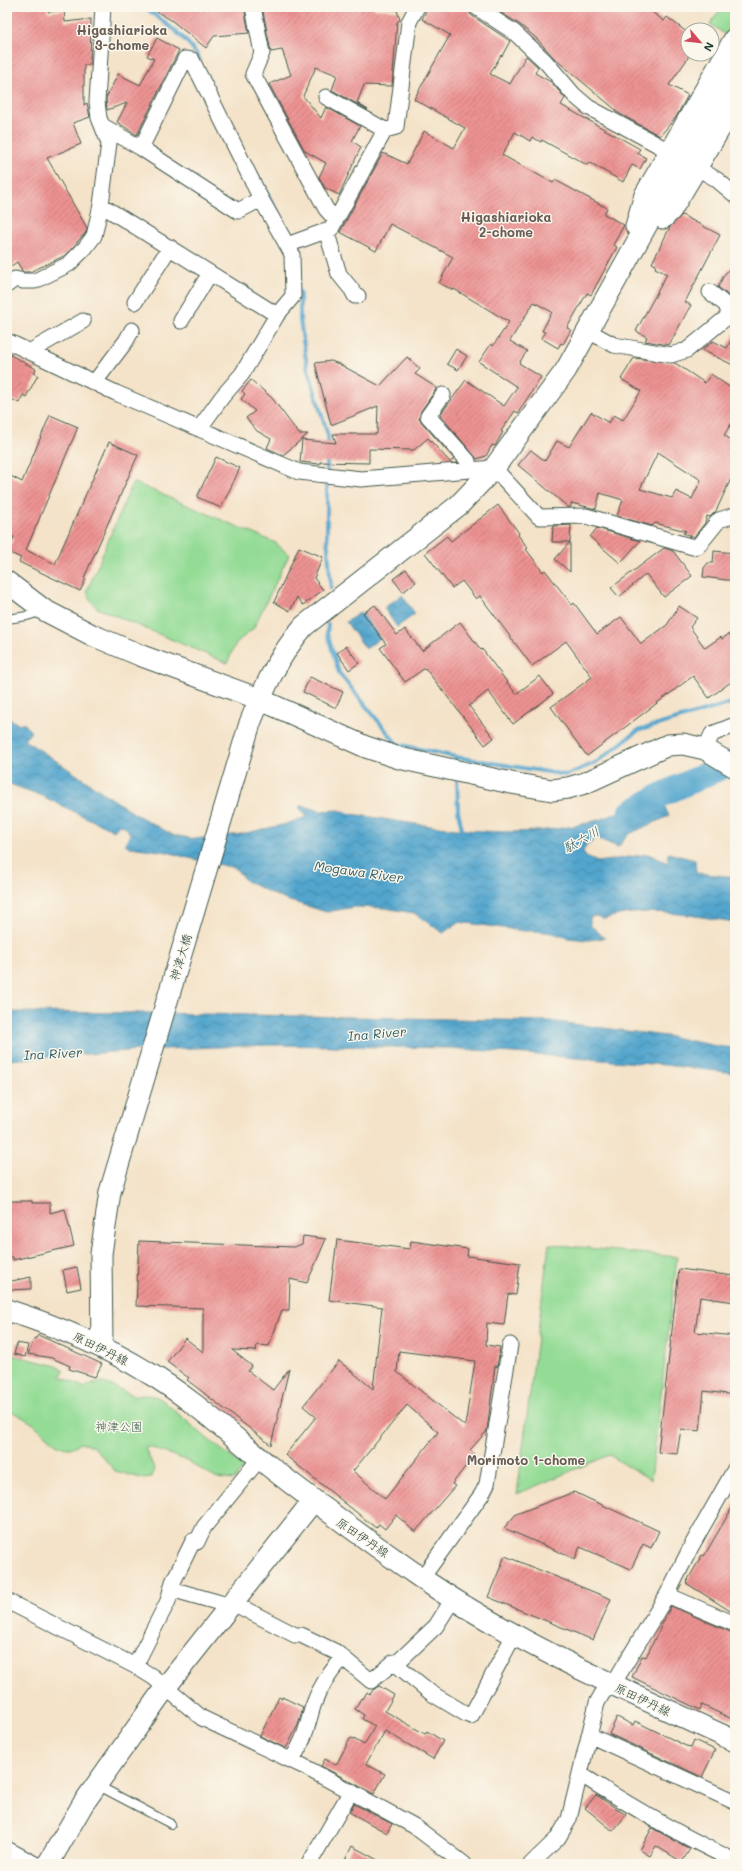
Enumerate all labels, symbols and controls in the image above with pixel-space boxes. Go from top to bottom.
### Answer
district label: Higashiarioka 3-chome [76,21,168,53]
north arrow [680,22,720,62]
text: N [701,40,718,54]
district label: Higashiarioka 2-chome [460,208,552,240]
water label: 駄六川 [560,822,602,856]
water label: Mogawa River [313,856,405,886]
street label: 神津大橋 [165,932,195,982]
water label: Ina River [347,1022,408,1044]
water label: Ina River [23,1043,83,1063]
street label: 原田伊丹線 [71,1328,131,1368]
park label: 神津公園 [95,1418,143,1434]
district label: Morimoto 1-chome [467,1451,586,1468]
street label: 原田伊丹線 [334,1514,392,1560]
street label: 原田伊丹線 [612,1679,674,1719]

